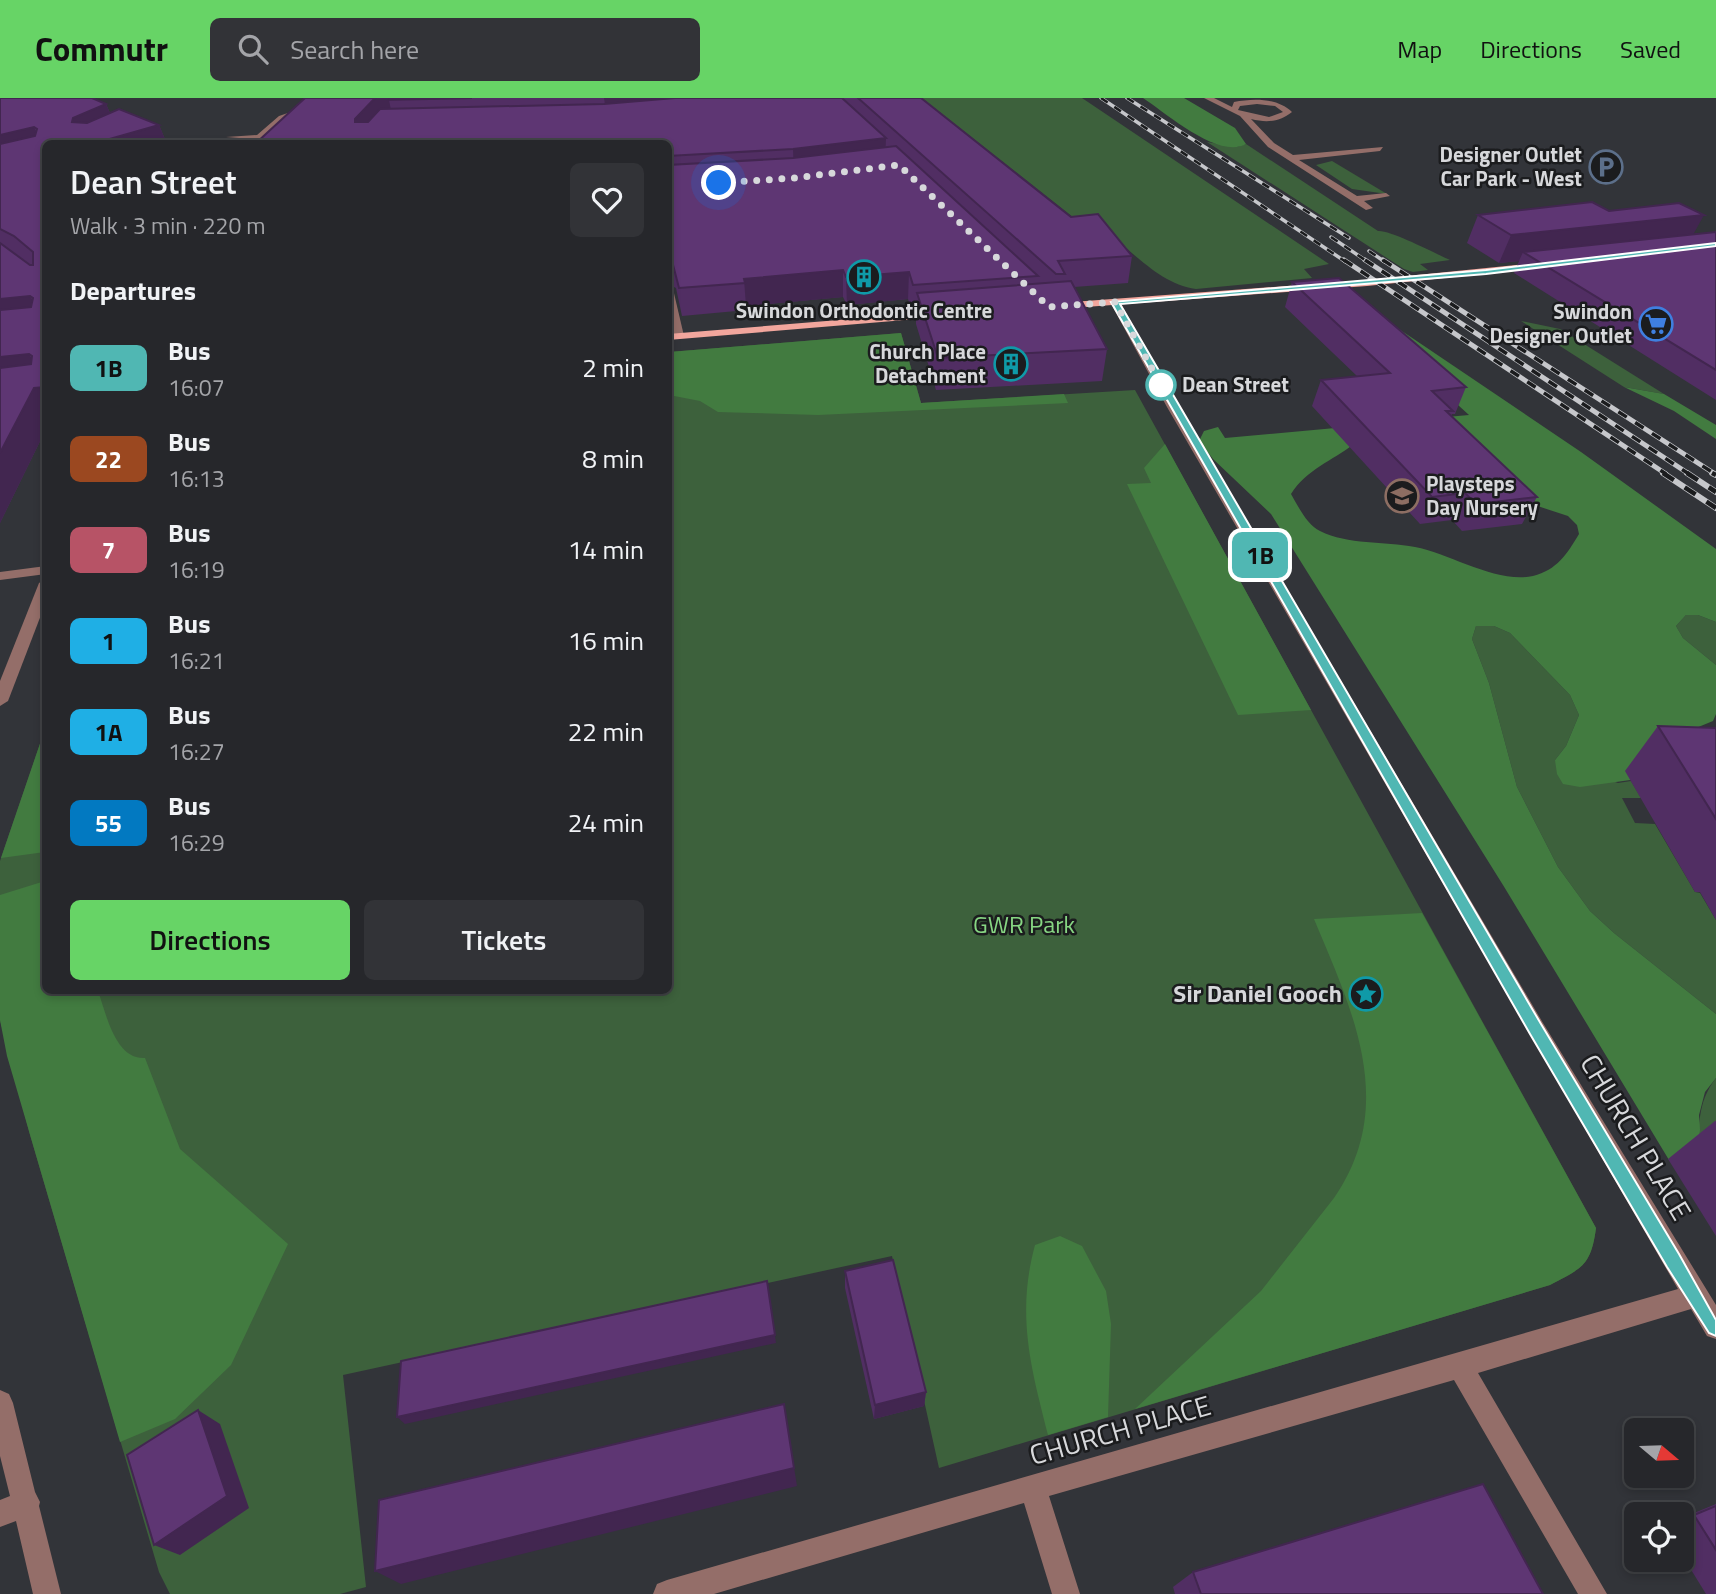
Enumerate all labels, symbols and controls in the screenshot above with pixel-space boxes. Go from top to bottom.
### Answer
search box [210,18,700,81]
text: Commutr [35,24,168,74]
icon: search [234,30,272,68]
text: Search here [290,30,419,69]
text: Map [1397,31,1442,67]
text: Directions [1480,31,1582,67]
text: Saved [1620,31,1681,67]
place label: Designer Outlet Car Park - West [1440,138,1582,194]
parking icon: Designer Outlet Car Park - West [1587,148,1625,186]
text: Dean Street [70,157,237,207]
button: heart [570,163,644,237]
your location [701,165,736,200]
text: Walk · 3 min · 220 m [70,208,266,243]
building icon: Swindon Orthodontic Centre [845,258,883,296]
text: Departures [70,271,196,310]
place label: Swindon Orthodontic Centre [736,294,992,326]
place label: Swindon Designer Outlet [1490,295,1632,351]
supermarket icon: Swindon Designer Outlet [1637,305,1675,343]
text: Bus [168,331,210,370]
place label: Church Place Detachment [869,335,986,391]
building icon: Church Place Detachment [992,345,1030,383]
text: 2 min [582,348,644,387]
text: 1B [94,350,123,386]
place label: Dean Street [1182,368,1289,400]
text: 16:07 [168,370,225,405]
marker: Dean Street [1146,370,1176,400]
text: Bus [168,422,210,461]
text: 8 min [582,439,644,478]
text: 22 [95,441,122,477]
text: 16:13 [168,461,225,496]
place label: Playsteps Day Nursery [1426,467,1539,523]
school or university icon: Playsteps Day Nursery [1383,477,1421,515]
text: Bus [168,513,210,552]
text: 14 min [568,530,644,569]
text: 7 [102,532,115,568]
line badge: 1B [1228,532,1292,578]
text: 1B [1246,537,1274,573]
text: 16:19 [168,552,225,587]
text: Bus [168,604,210,643]
text: 16 min [568,621,644,660]
text: 1 [102,623,115,659]
text: 16:21 [168,643,225,678]
text: Bus [168,695,210,734]
text: 22 min [568,712,644,751]
text: 1A [95,714,122,750]
text: 16:27 [168,734,225,769]
text: Bus [168,786,210,825]
text: 24 min [568,803,644,842]
text: 55 [95,805,122,841]
text: 16:29 [168,825,225,860]
button: Directions [70,900,350,980]
button: Tickets [364,900,644,980]
park label: GWR Park [973,906,1076,942]
place label: Sir Daniel Gooch [1173,975,1342,1011]
place icon: Sir Daniel Gooch [1347,975,1385,1013]
street label: CHURCH PLACE [1570,1046,1703,1228]
street label: CHURCH PLACE [1024,1383,1216,1476]
north arrow [1624,1418,1694,1488]
map controls [1624,1418,1694,1572]
button: locate [1624,1502,1694,1572]

